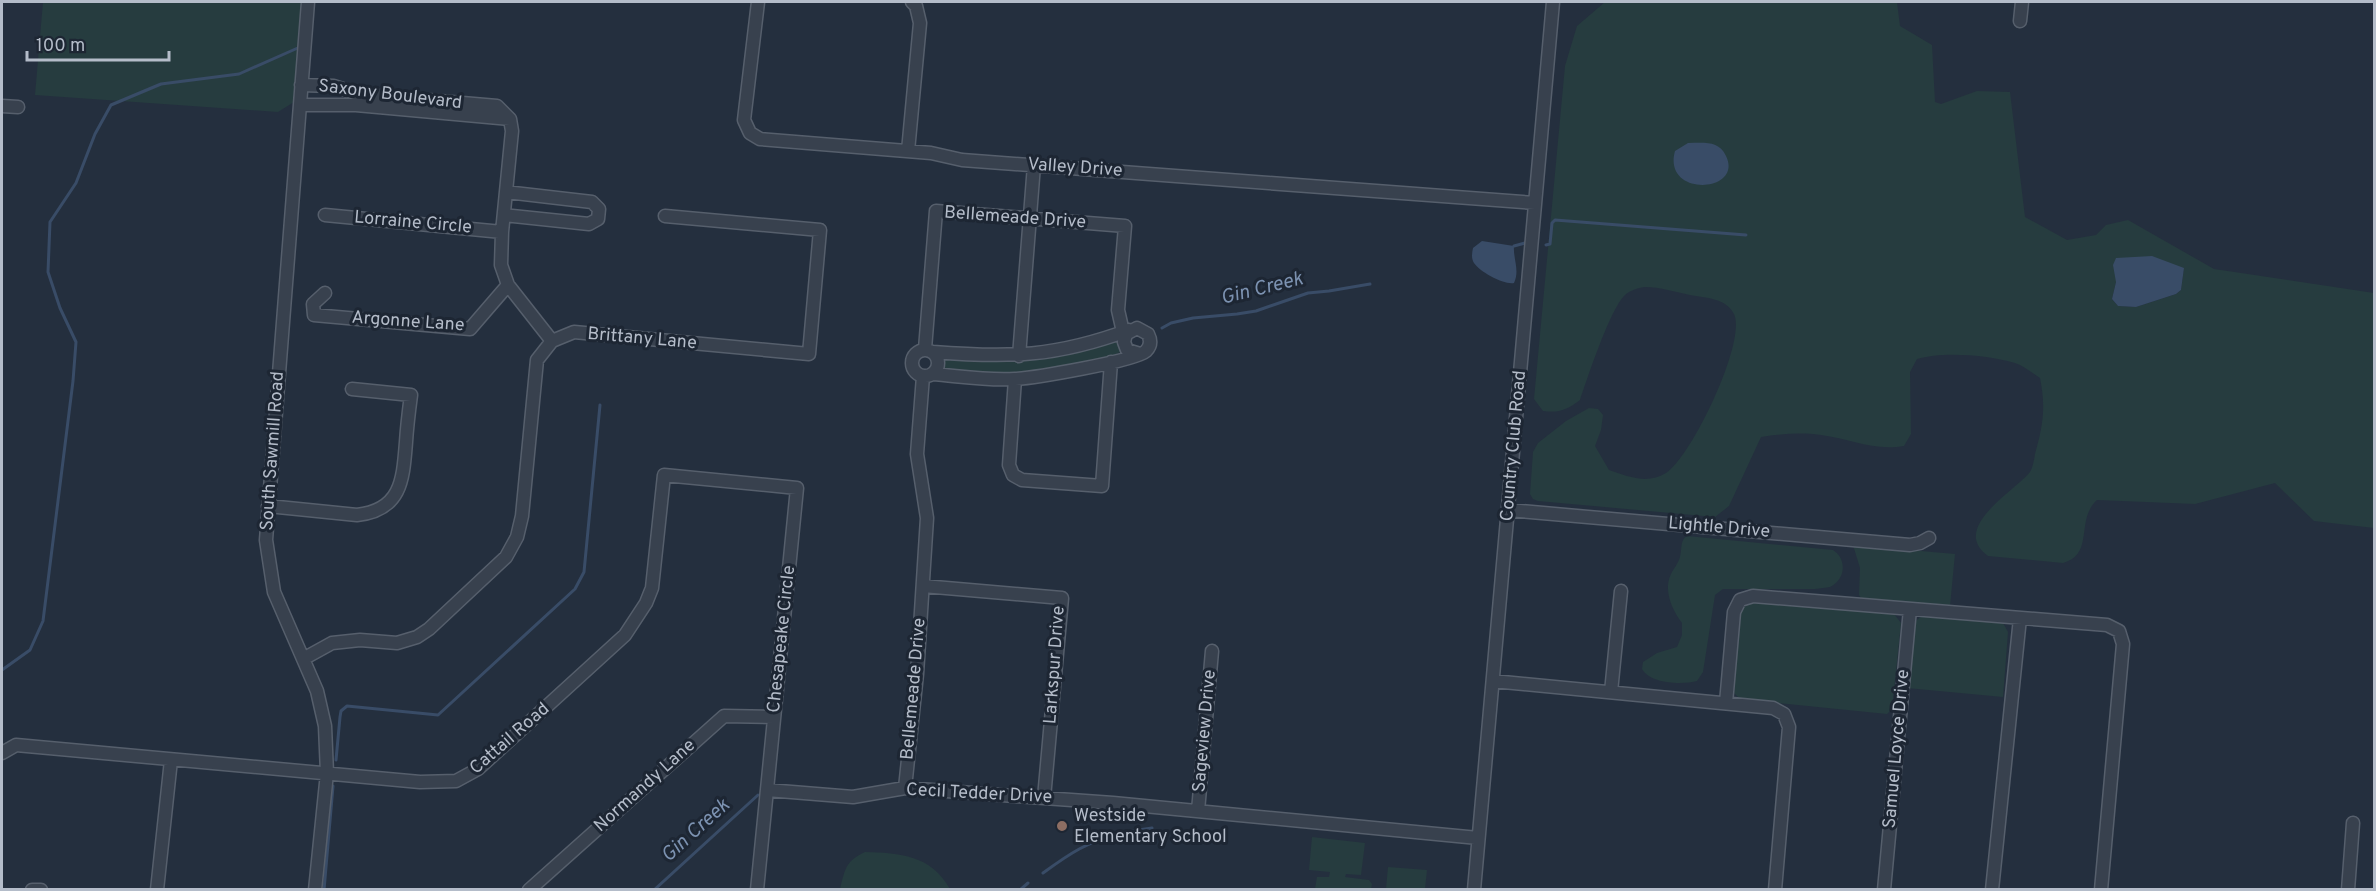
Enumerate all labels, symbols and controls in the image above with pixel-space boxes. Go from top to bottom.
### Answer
scale bar [27,24,170,62]
text: 100 m [36,35,85,58]
street label: Saxony Boulevard [317,75,463,115]
street label: Valley Drive [1027,153,1123,183]
street label: Bellemeade Drive [943,202,1087,234]
street label: Lorraine Circle [353,206,473,240]
water label: Gin Creek [1218,266,1307,312]
street label: Argonne Lane [351,307,465,337]
street label: Brittany Lane [586,323,698,355]
street label: Country Club Road [1496,370,1532,522]
street label: South Sawmill Road [256,371,290,531]
street label: Lightle Drive [1667,512,1771,544]
street label: Chesapeake Circle [763,564,801,714]
street label: Larkspur Drive [1039,605,1071,725]
street label: Bellemeade Drive [896,617,932,761]
street label: Sageview Drive [1188,669,1222,793]
street label: Samuel Loyce Drive [1879,669,1915,829]
street label: Cattail Road [465,698,555,780]
street label: Normandy Lane [589,734,701,838]
street label: Cecil Tedder Drive [905,779,1053,809]
water label: Gin Creek [656,793,737,869]
place label: Westside Elementary School [1074,805,1227,849]
marker: Westside Elementary School [1055,819,1069,833]

